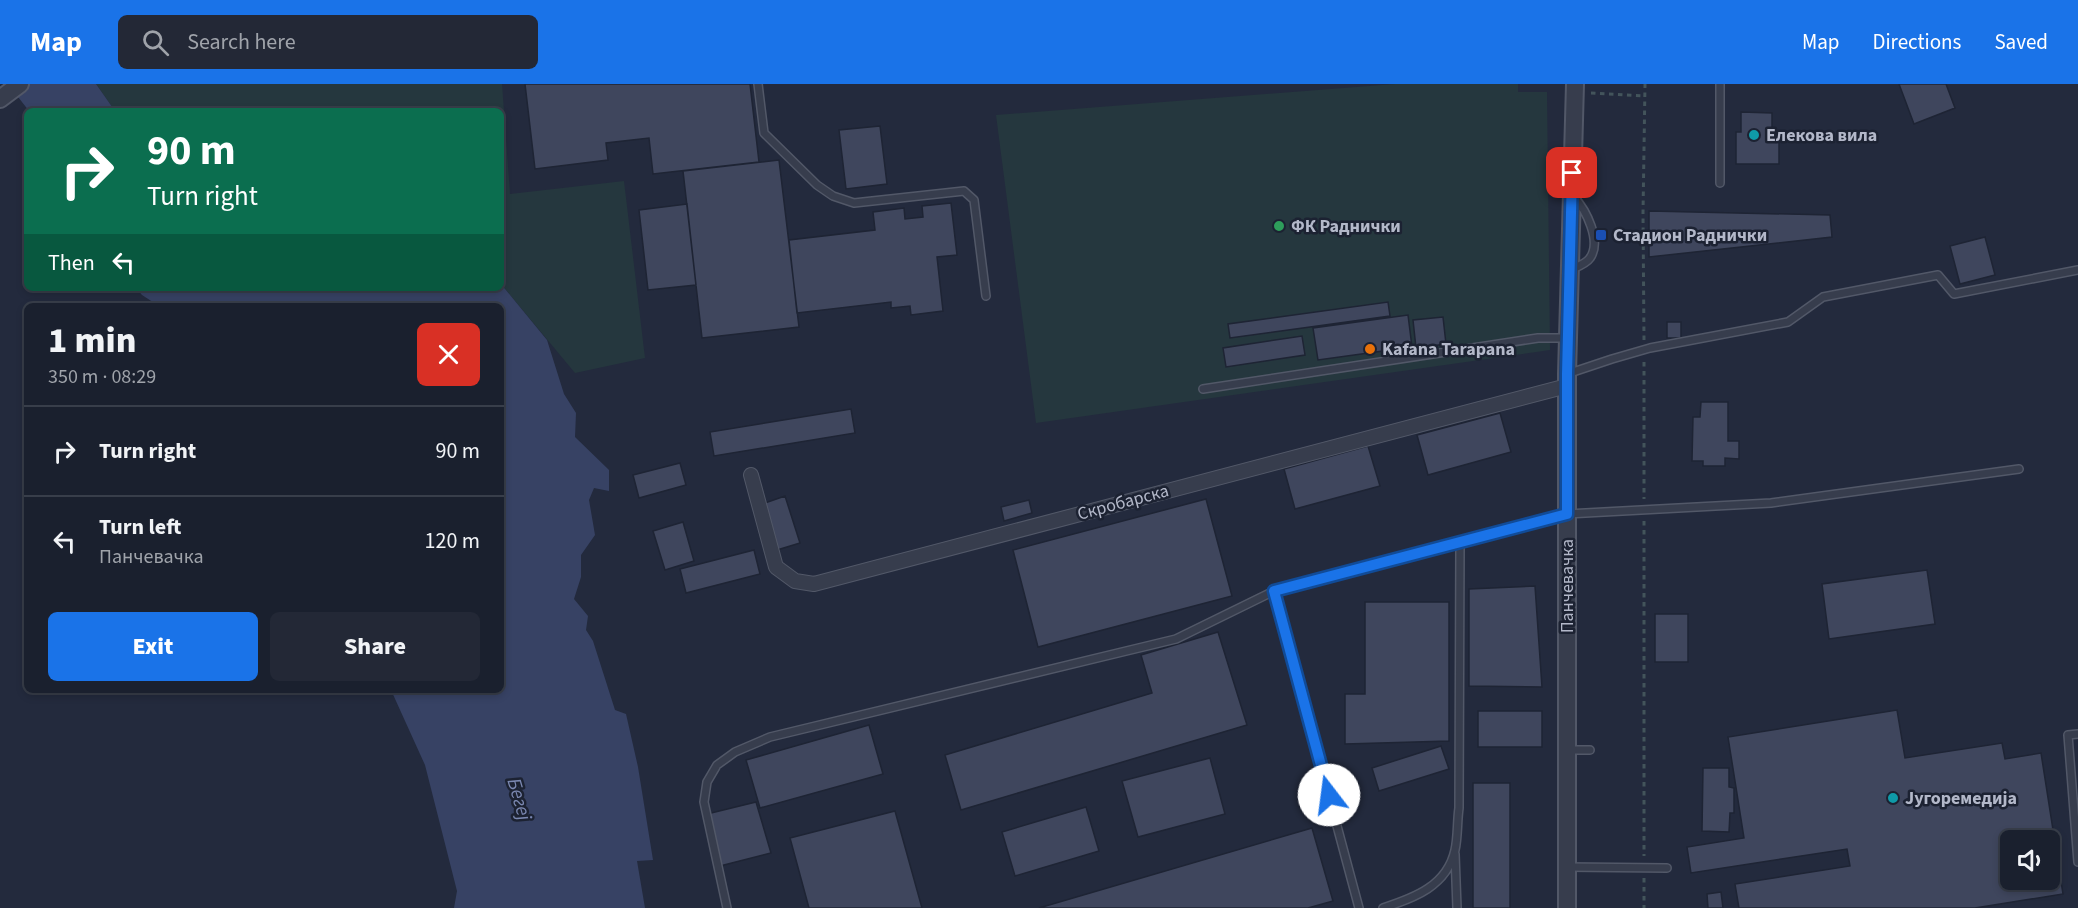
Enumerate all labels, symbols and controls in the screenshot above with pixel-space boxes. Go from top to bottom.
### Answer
search box [118,15,538,69]
text: Map [30,22,82,62]
icon: search [139,26,172,59]
text: Search here [187,26,296,58]
text: Map [1802,27,1840,57]
text: Directions [1873,27,1961,57]
text: Saved [1994,27,2048,57]
text: 90 m [147,121,236,181]
place label: Елекова вила [1766,123,1877,148]
marker: Елекова вила [1747,128,1761,142]
icon: right [48,132,126,210]
pin [1546,147,1597,198]
icon: arrive [1555,156,1588,189]
text: Turn right [147,177,258,216]
place label: ФК Раднички [1291,214,1401,239]
marker: ФК Раднички [1272,219,1286,233]
place label: Стадион Раднички [1613,223,1767,248]
marker: Стадион Раднички [1594,228,1608,242]
icon: left [107,246,140,279]
text: Then [48,247,95,279]
text: 1 min [48,315,136,366]
button: close [417,323,480,386]
place label: Kafana Tarapana [1382,337,1515,362]
marker: Kafana Tarapana [1363,342,1377,356]
text: 350 m · 08:29 [48,363,156,391]
icon: right [48,435,81,468]
text: Turn right [99,435,196,467]
text: 90 m [435,435,480,467]
street label: Скробарска [1075,478,1172,527]
text: Turn left [99,511,181,543]
icon: left [48,525,81,558]
text: 120 m [425,525,480,557]
street label: Панчевачка [1555,539,1580,633]
text: Панчевачка [99,543,204,571]
button: Exit [48,612,258,681]
button: Share [270,612,480,681]
position arrow [1297,763,1361,827]
water label: Бегеј [500,775,538,824]
place label: Југоремедија [1905,786,2017,811]
marker: Југоремедија [1886,791,1900,805]
map controls [2000,830,2060,890]
button: sound [2000,830,2060,890]

